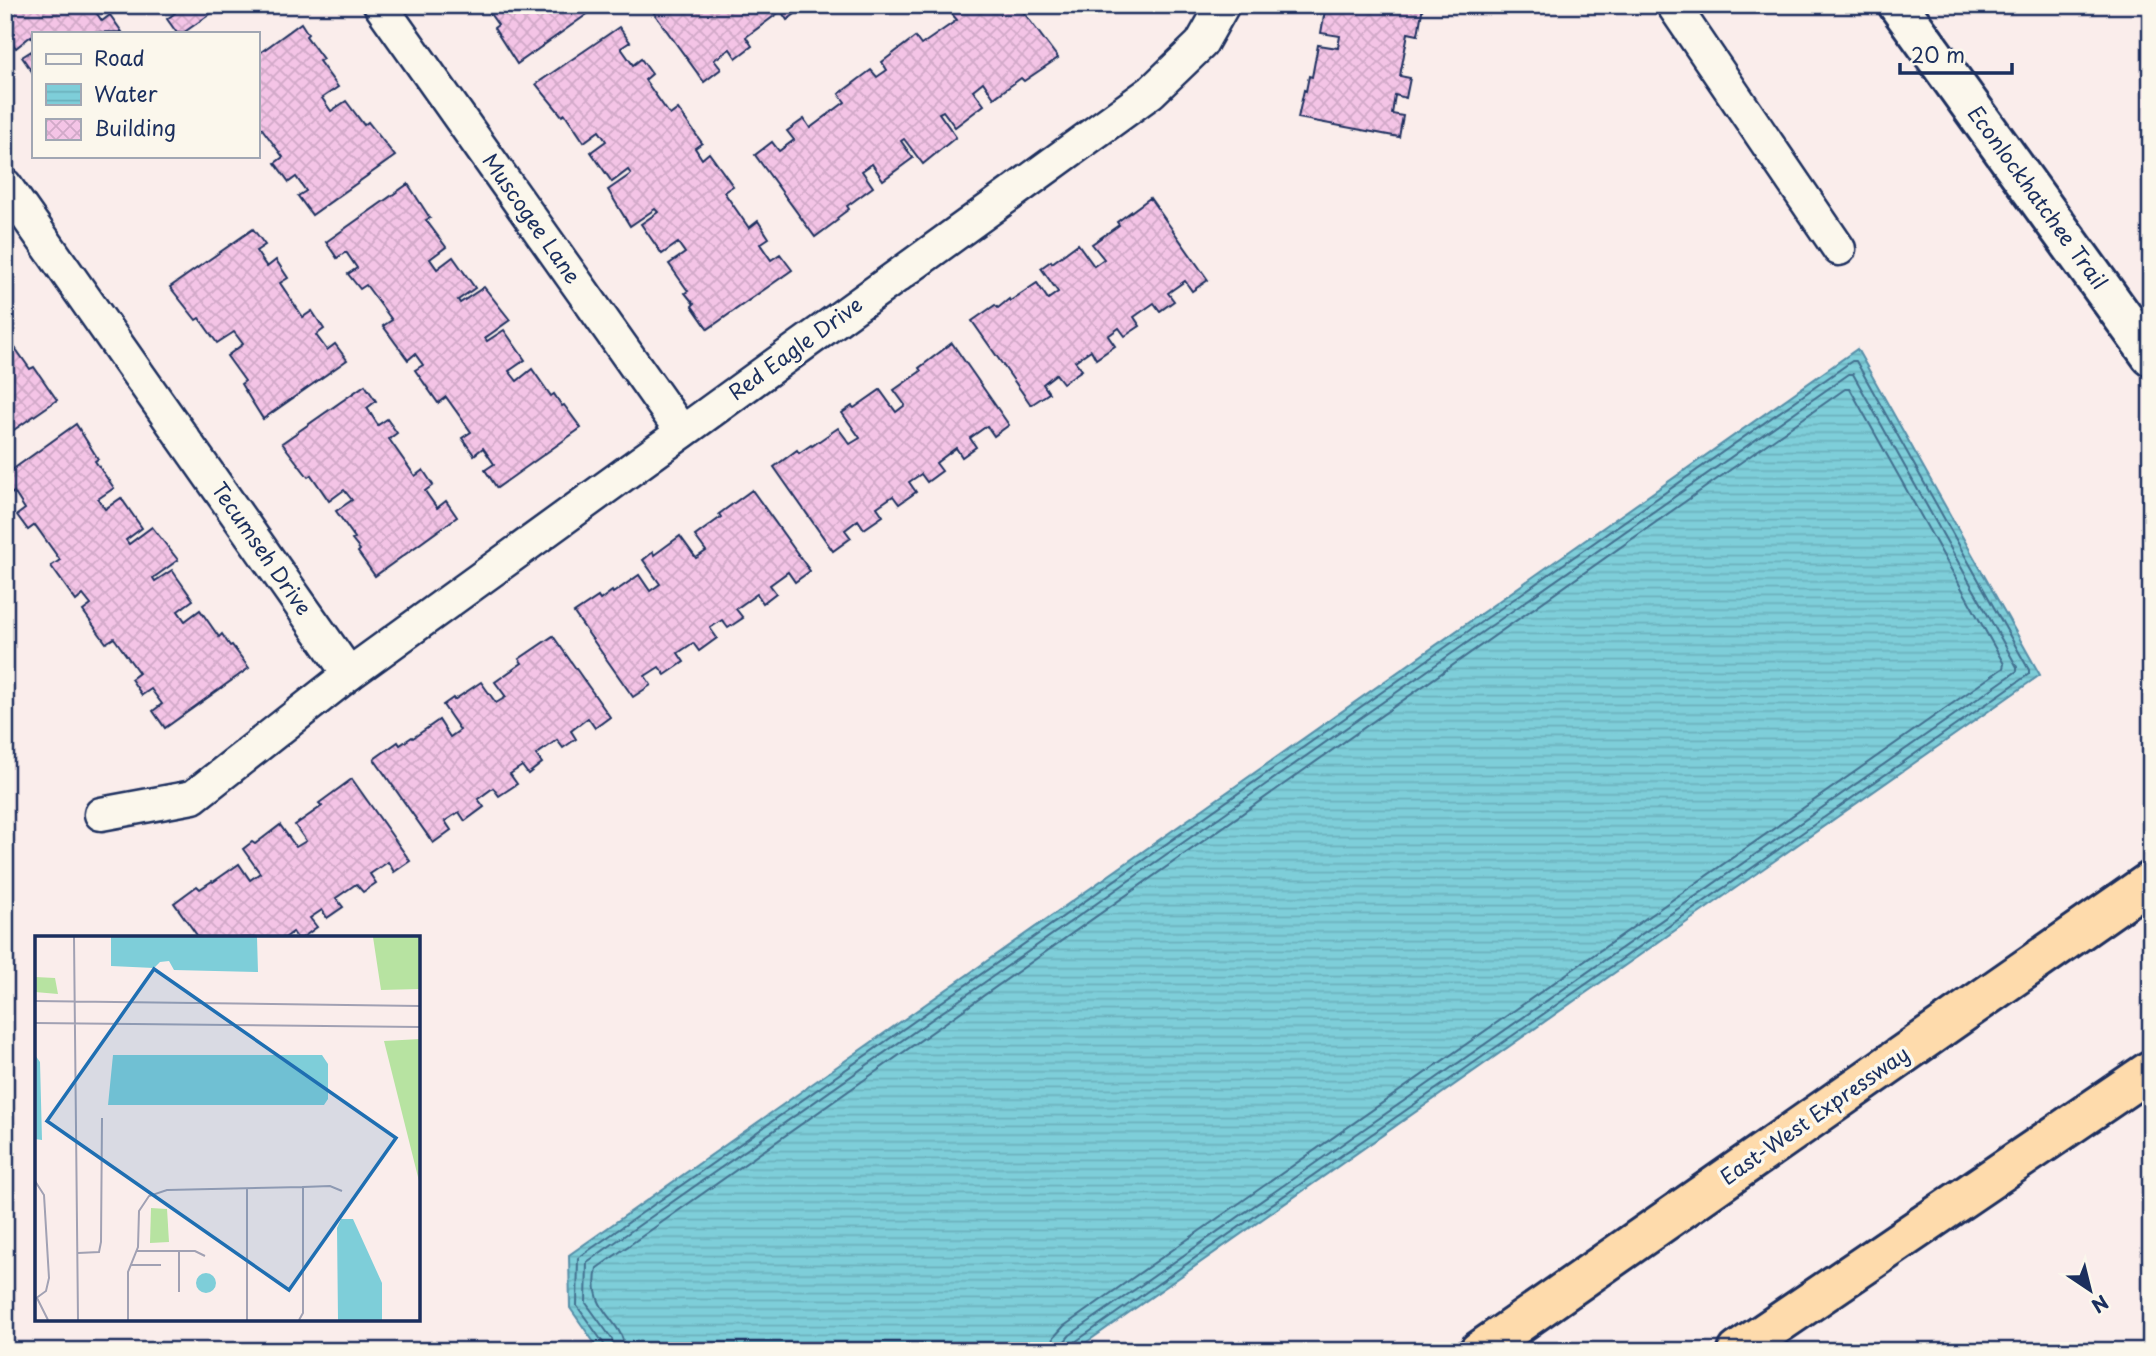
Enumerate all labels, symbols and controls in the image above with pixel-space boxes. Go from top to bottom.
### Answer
legend [32,32,259,158]
scale bar [1900,32,2012,76]
text: 20 m [1911,38,1965,70]
text: Road [94,41,145,73]
text: Water [94,77,158,109]
street label: Econlockhatchee Trail [1961,98,2116,295]
text: Building [94,111,176,143]
street label: Muscogee Lane [476,146,590,290]
street label: Red Eagle Drive [721,288,868,407]
street label: Tecumseh Drive [205,475,321,621]
inset map [35,936,420,1321]
street label: East-West Expressway [1713,1037,1915,1192]
north arrow [2054,1254,2124,1324]
text: N [2086,1289,2115,1321]

